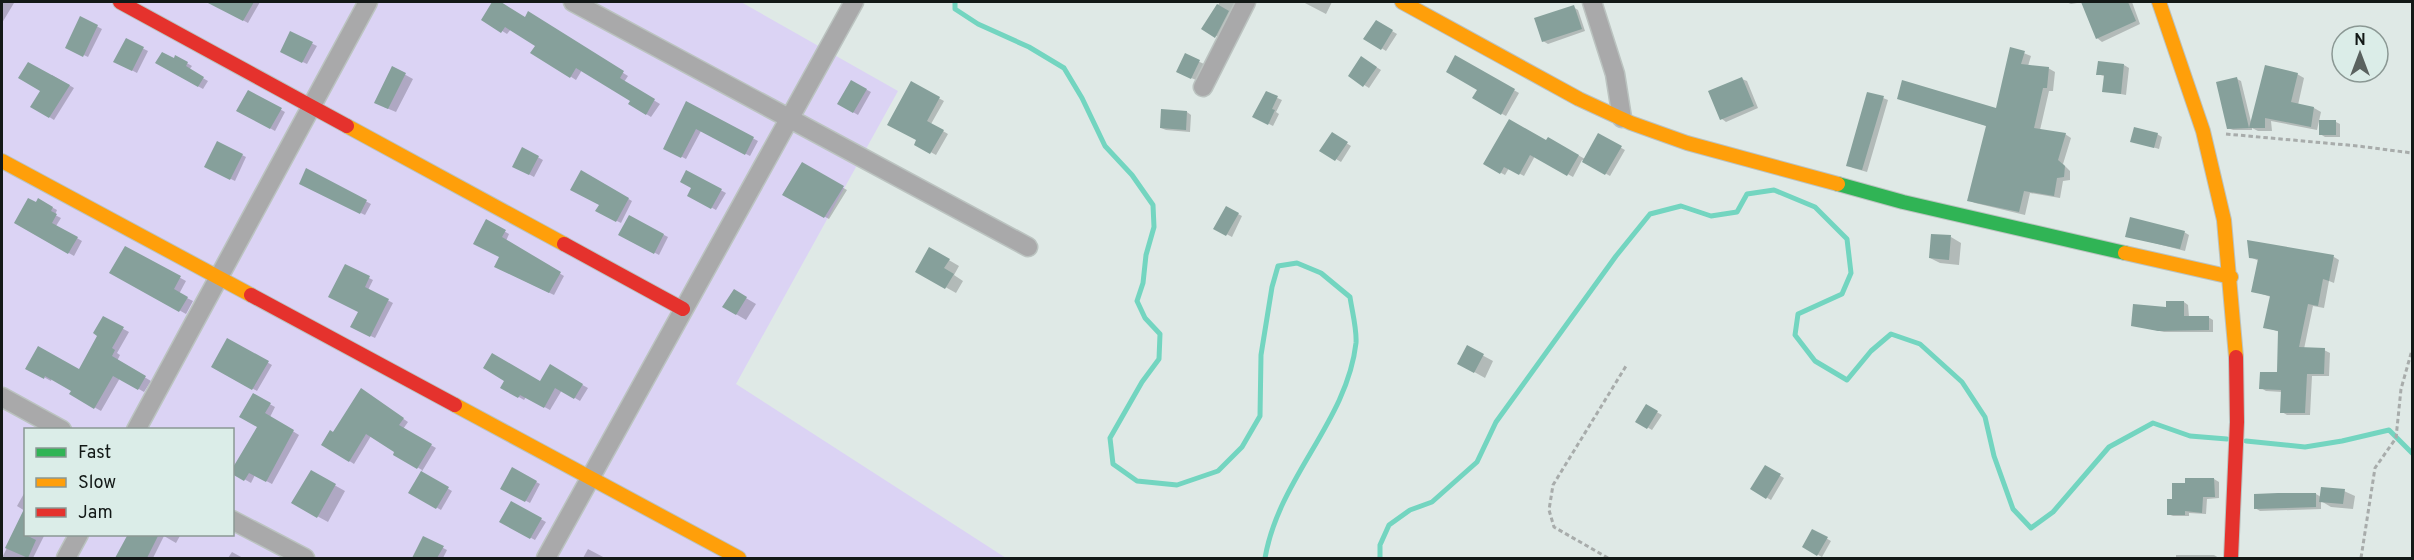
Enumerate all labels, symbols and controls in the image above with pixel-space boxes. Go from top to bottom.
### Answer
north arrow [2330,24,2390,84]
text: N [2354,31,2366,51]
legend [24,428,234,536]
text: Fast [78,442,111,465]
text: Slow [78,472,116,495]
text: Jam [78,502,113,525]

